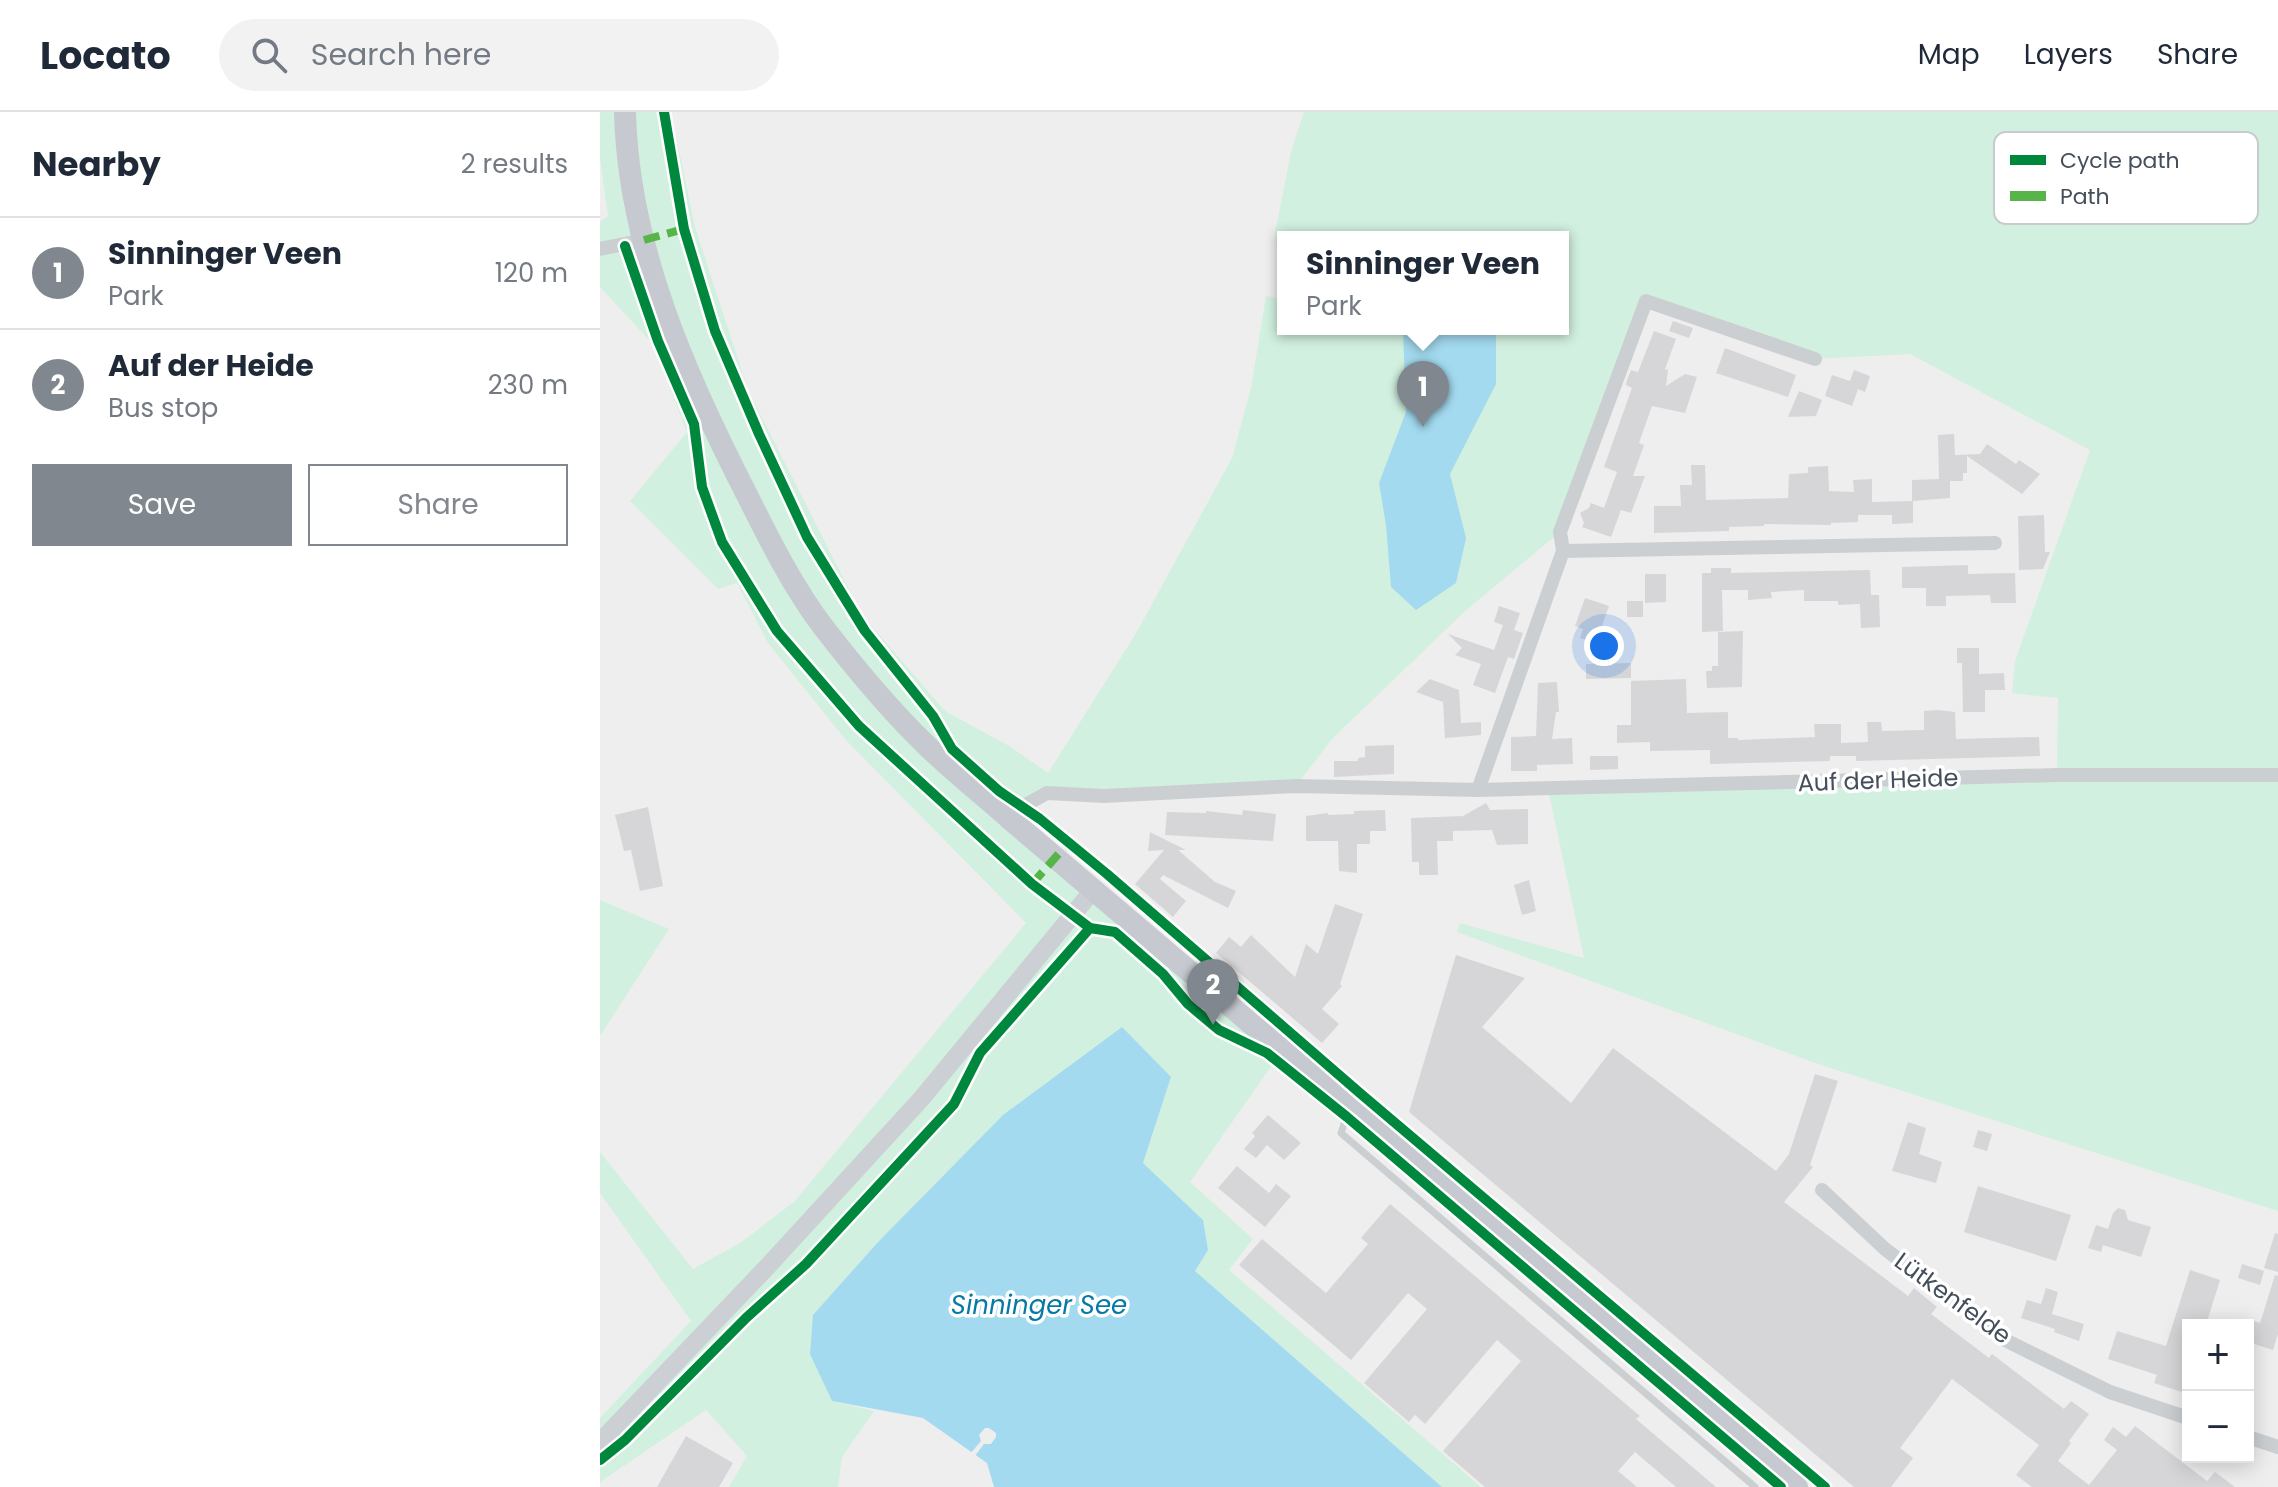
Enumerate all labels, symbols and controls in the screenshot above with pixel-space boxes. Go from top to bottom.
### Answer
search box [219,19,779,91]
text: Locato [40,29,171,82]
icon: search [247,33,291,77]
text: Search here [311,33,491,76]
text: Map [1918,35,1980,74]
text: Layers [2024,35,2113,74]
text: Share [2157,35,2238,74]
legend [1994,132,2258,224]
text: Nearby [32,140,161,188]
text: Cycle path [2060,145,2179,176]
text: 2 results [461,146,568,182]
text: Path [2060,181,2110,212]
popup [1277,231,1569,335]
text: Sinninger Veen [108,232,342,275]
text: Sinninger Veen [1306,242,1540,285]
text: 1 [53,255,63,291]
text: 120 m [495,255,568,291]
text: Park [108,278,164,314]
text: Park [1306,288,1362,324]
text: Auf der Heide [108,344,314,387]
pin: 1 [1397,361,1449,427]
text: 2 [51,367,65,403]
text: 230 m [488,367,568,403]
text: Bus stop [108,390,218,426]
button: Save [32,464,292,546]
button: Share [308,464,568,546]
your location [1584,626,1624,666]
street label: Auf der Heide [1797,761,1959,799]
pin: 2 [1187,959,1239,1025]
street label: Lütkenfelde [1888,1244,2018,1352]
water label: Sinninger See [951,1287,1127,1323]
map controls [2182,1319,2254,1463]
button: + [2182,1319,2254,1391]
button: − [2182,1391,2254,1463]

